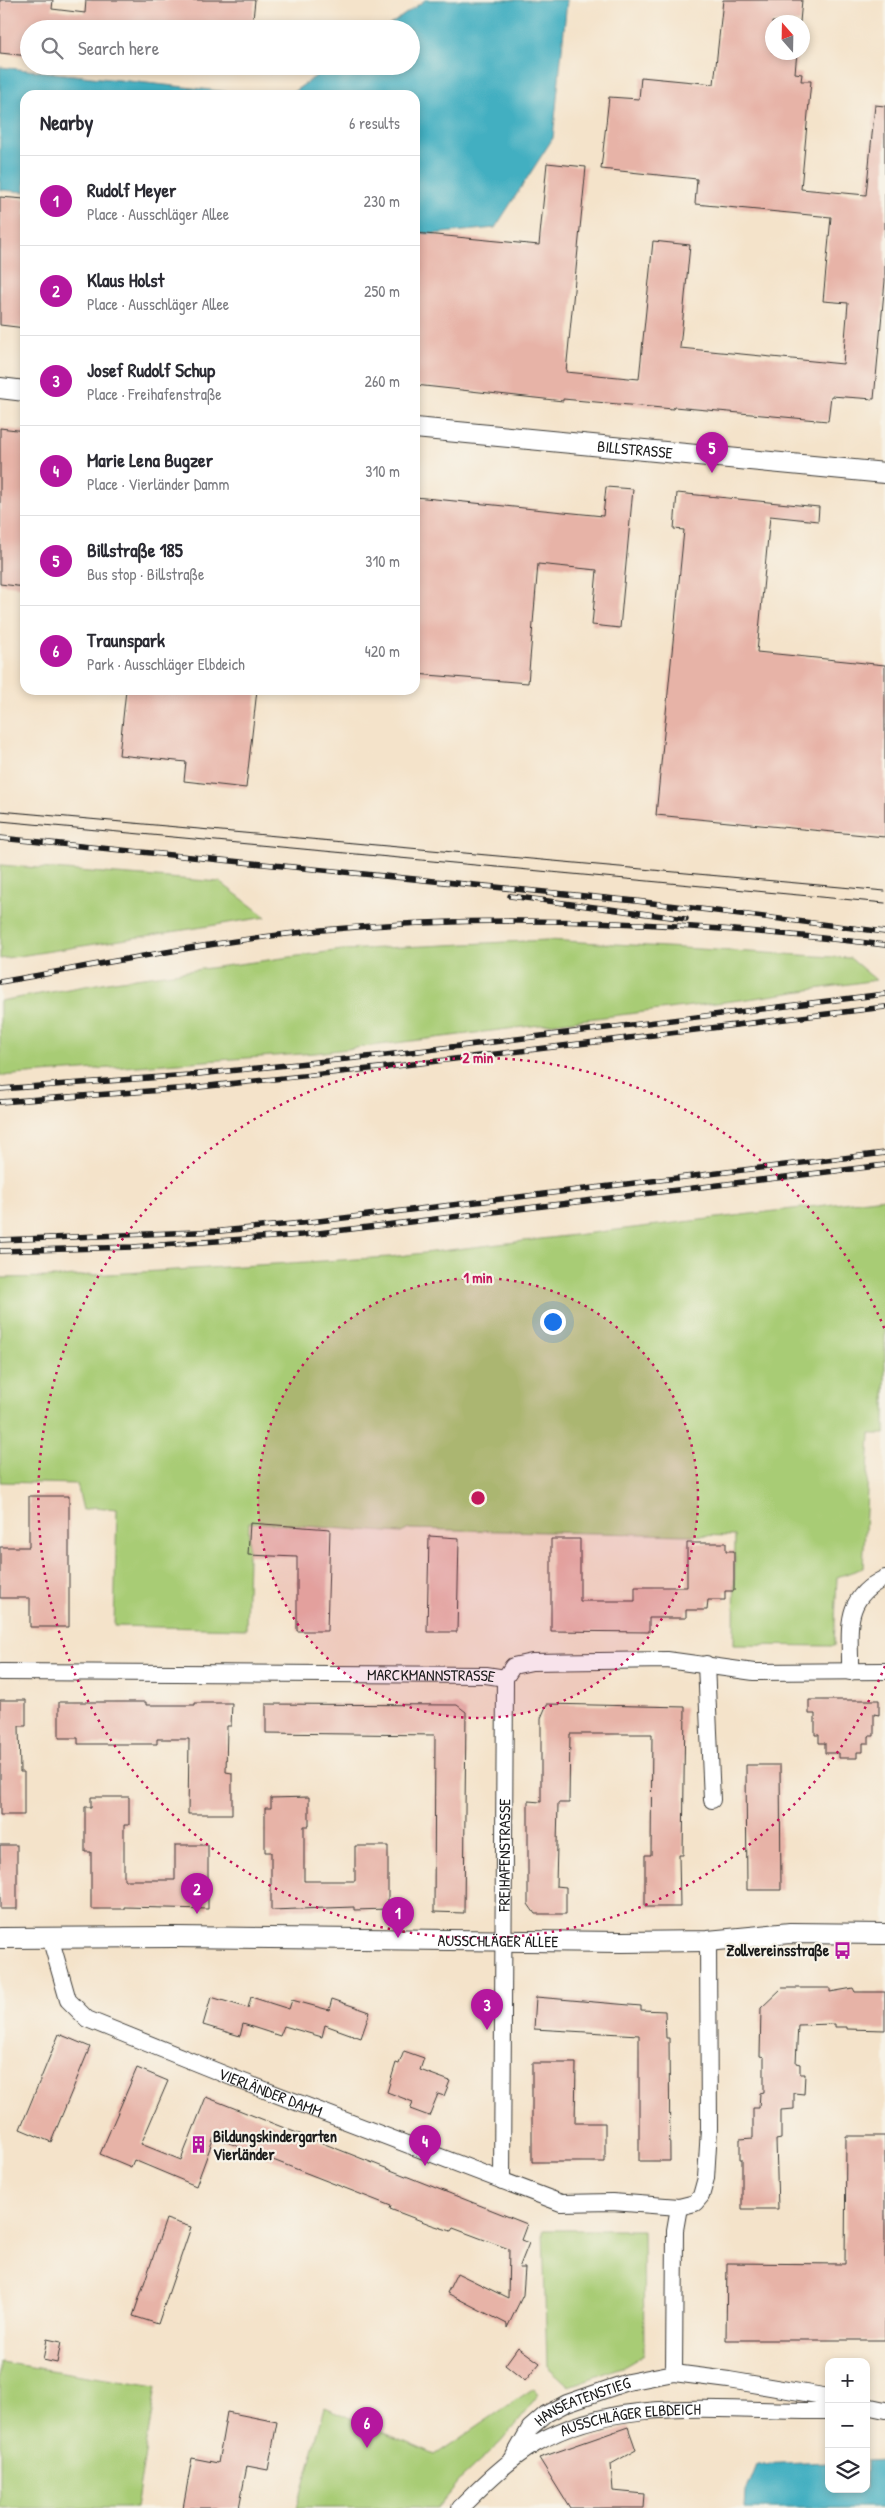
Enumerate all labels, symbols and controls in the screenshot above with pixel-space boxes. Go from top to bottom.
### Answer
north arrow [765,15,810,60]
search box [20,20,420,75]
icon: search [38,34,66,62]
text: Search here [78,35,159,61]
text: Nearby [40,108,93,137]
text: 6 results [349,112,400,134]
text: Rudolf Meyer [87,177,176,203]
text: 1 [53,190,59,212]
text: 230 m [364,190,400,212]
text: Place · Ausschläger Allee [87,203,229,225]
text: Klaus Holst [87,267,164,293]
text: 2 [52,280,60,302]
text: 250 m [364,280,400,302]
text: Place · Ausschläger Allee [87,293,229,315]
text: Josef Rudolf Schup [87,357,215,383]
text: 3 [52,370,60,392]
text: 260 m [364,370,400,392]
text: Place · Freihafenstraße [87,383,222,405]
pin: 5 [696,432,728,473]
street label: BILLSTRASSE [596,435,674,464]
text: Marie Lena Bugzer [87,447,213,473]
text: 4 [53,460,59,482]
text: 310 m [365,460,400,482]
text: Place · Vierländer Damm [87,473,229,495]
text: Billstraße 185 [87,537,183,563]
text: 5 [53,550,59,572]
text: 310 m [365,550,400,572]
text: Bus stop · Billstraße [87,563,204,585]
text: Traunspark [87,627,165,653]
text: 6 [53,640,59,662]
text: 420 m [365,640,400,662]
text: Park · Ausschläger Elbdeich [87,653,245,675]
text: 2 min [463,1047,494,1068]
text: 1 min [463,1267,493,1288]
your location [540,1309,566,1335]
centre of rings [469,1489,487,1507]
street label: MARCKMANNSTRASSE [367,1663,497,1687]
street label: FREIHAFENSTRASSE [493,1799,515,1912]
pin: 2 [181,1873,213,1914]
pin: 1 [382,1897,414,1938]
street label: AUSSCHLÄGER ALLEE [437,1929,559,1952]
place label: Zollvereinsstraße [726,1939,830,1962]
bus stop icon: Zollvereinsstraße [833,1940,853,1960]
pin: 3 [471,1989,503,2030]
street label: VIERLÄNDER DAMM [215,2062,326,2122]
place label: Bildungskindergarten Vierländer [213,2125,337,2165]
pin: 4 [409,2125,441,2166]
building icon: Bildungskindergarten Vierländer [189,2135,209,2155]
map controls [825,2358,870,2493]
button: + [825,2358,870,2403]
street label: HANSEATENSTIEG [529,2371,633,2431]
street label: AUSSCHLÄGER ELBDEICH [556,2398,701,2441]
button: − [825,2403,870,2448]
pin: 6 [351,2407,383,2448]
button: layers [825,2448,870,2493]

